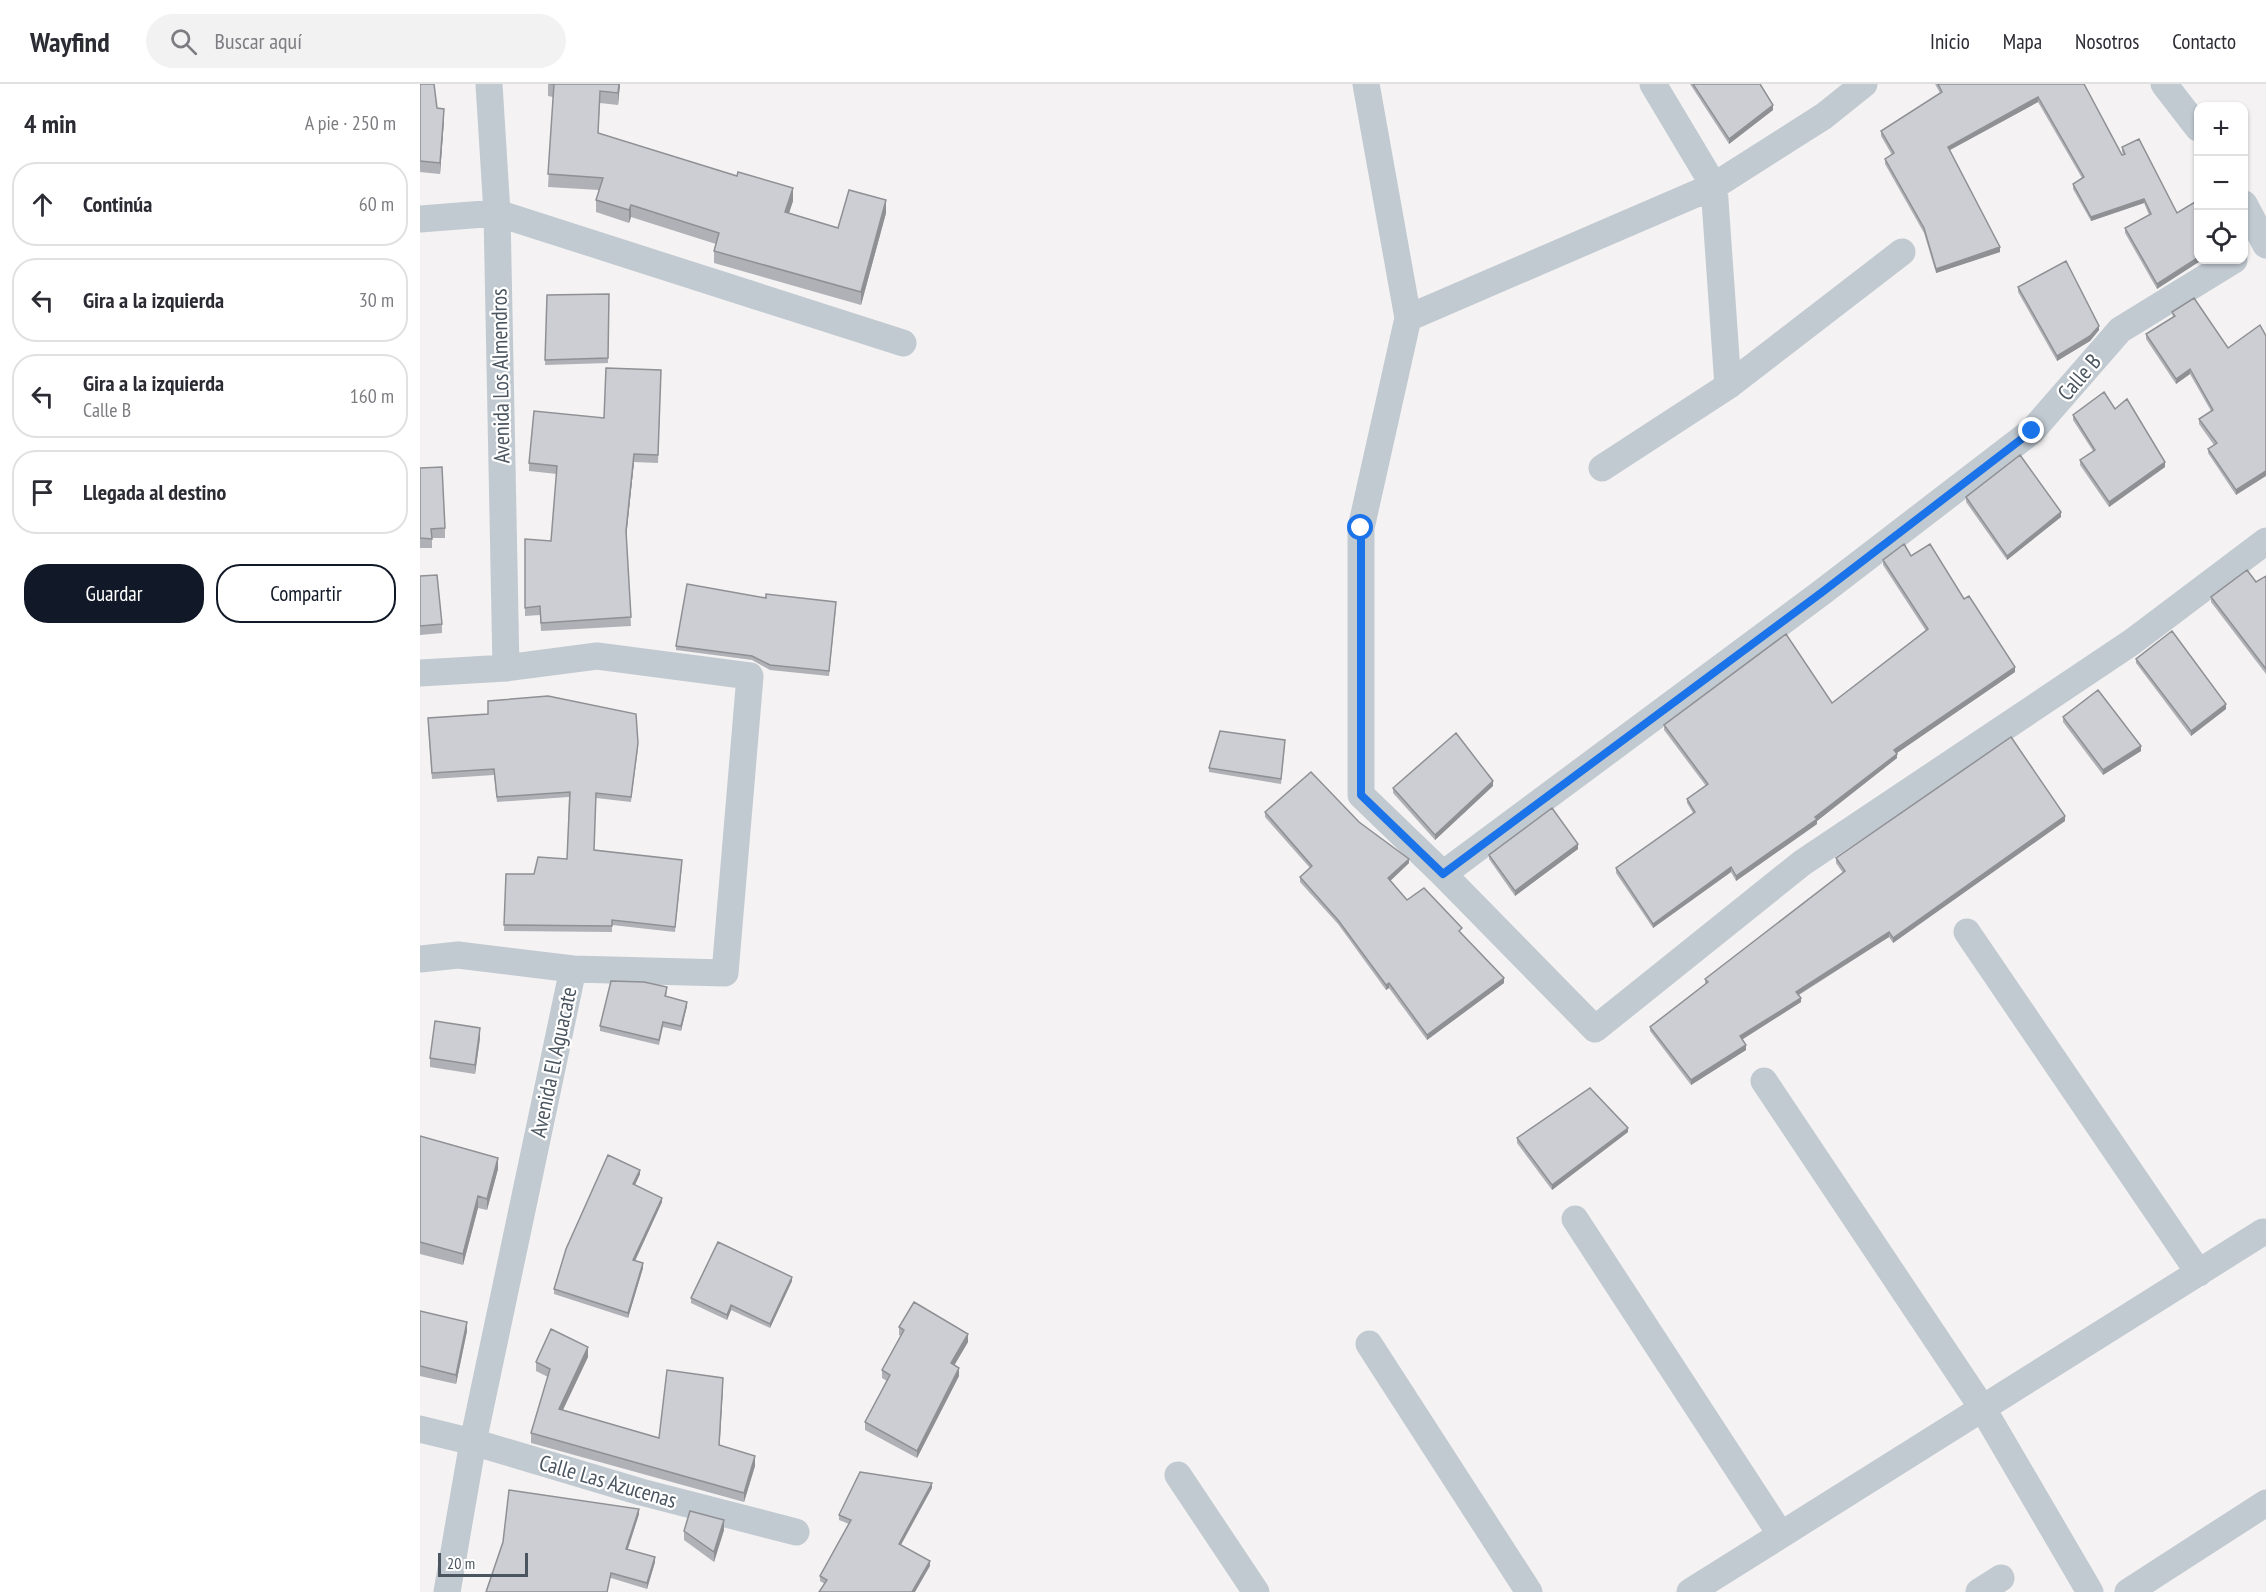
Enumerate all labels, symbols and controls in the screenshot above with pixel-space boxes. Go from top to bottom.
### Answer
search box [146,14,566,68]
text: Wayfind [30,23,110,60]
icon: search [167,25,200,58]
text: Buscar aquí [215,27,302,55]
text: Inicio [1930,28,1970,55]
text: Mapa [2003,28,2042,55]
text: Nosotros [2075,28,2139,55]
text: Contacto [2172,28,2236,55]
map controls [2194,102,2248,264]
button: + [2194,102,2248,156]
text: 4 min [24,107,77,140]
text: A pie · 250 m [305,110,396,136]
button: − [2194,156,2248,210]
icon: ahead [26,188,59,221]
text: Continúa [83,190,152,218]
text: 60 m [359,191,394,217]
button: locate [2194,210,2248,264]
icon: left [26,284,59,317]
text: Gira a la izquierda [83,286,224,314]
text: 30 m [359,287,394,313]
street label: Avenida Los Almendros [484,288,516,464]
street label: Calle B [2051,348,2107,406]
text: Gira a la izquierda [83,369,224,397]
icon: left [26,380,59,413]
text: 160 m [350,383,394,409]
text: Calle B [83,397,131,423]
route end [2018,417,2044,443]
icon: arrive [26,476,59,509]
text: Llegada al destino [83,478,226,506]
route start [1347,514,1373,540]
button: Guardar [24,564,204,623]
button: Compartir [216,564,396,623]
street label: Avenida El Aguacate [523,984,583,1140]
street label: Calle Las Azucenas [536,1448,680,1514]
scale bar [438,1550,528,1578]
text: 20 m [447,1553,475,1573]

